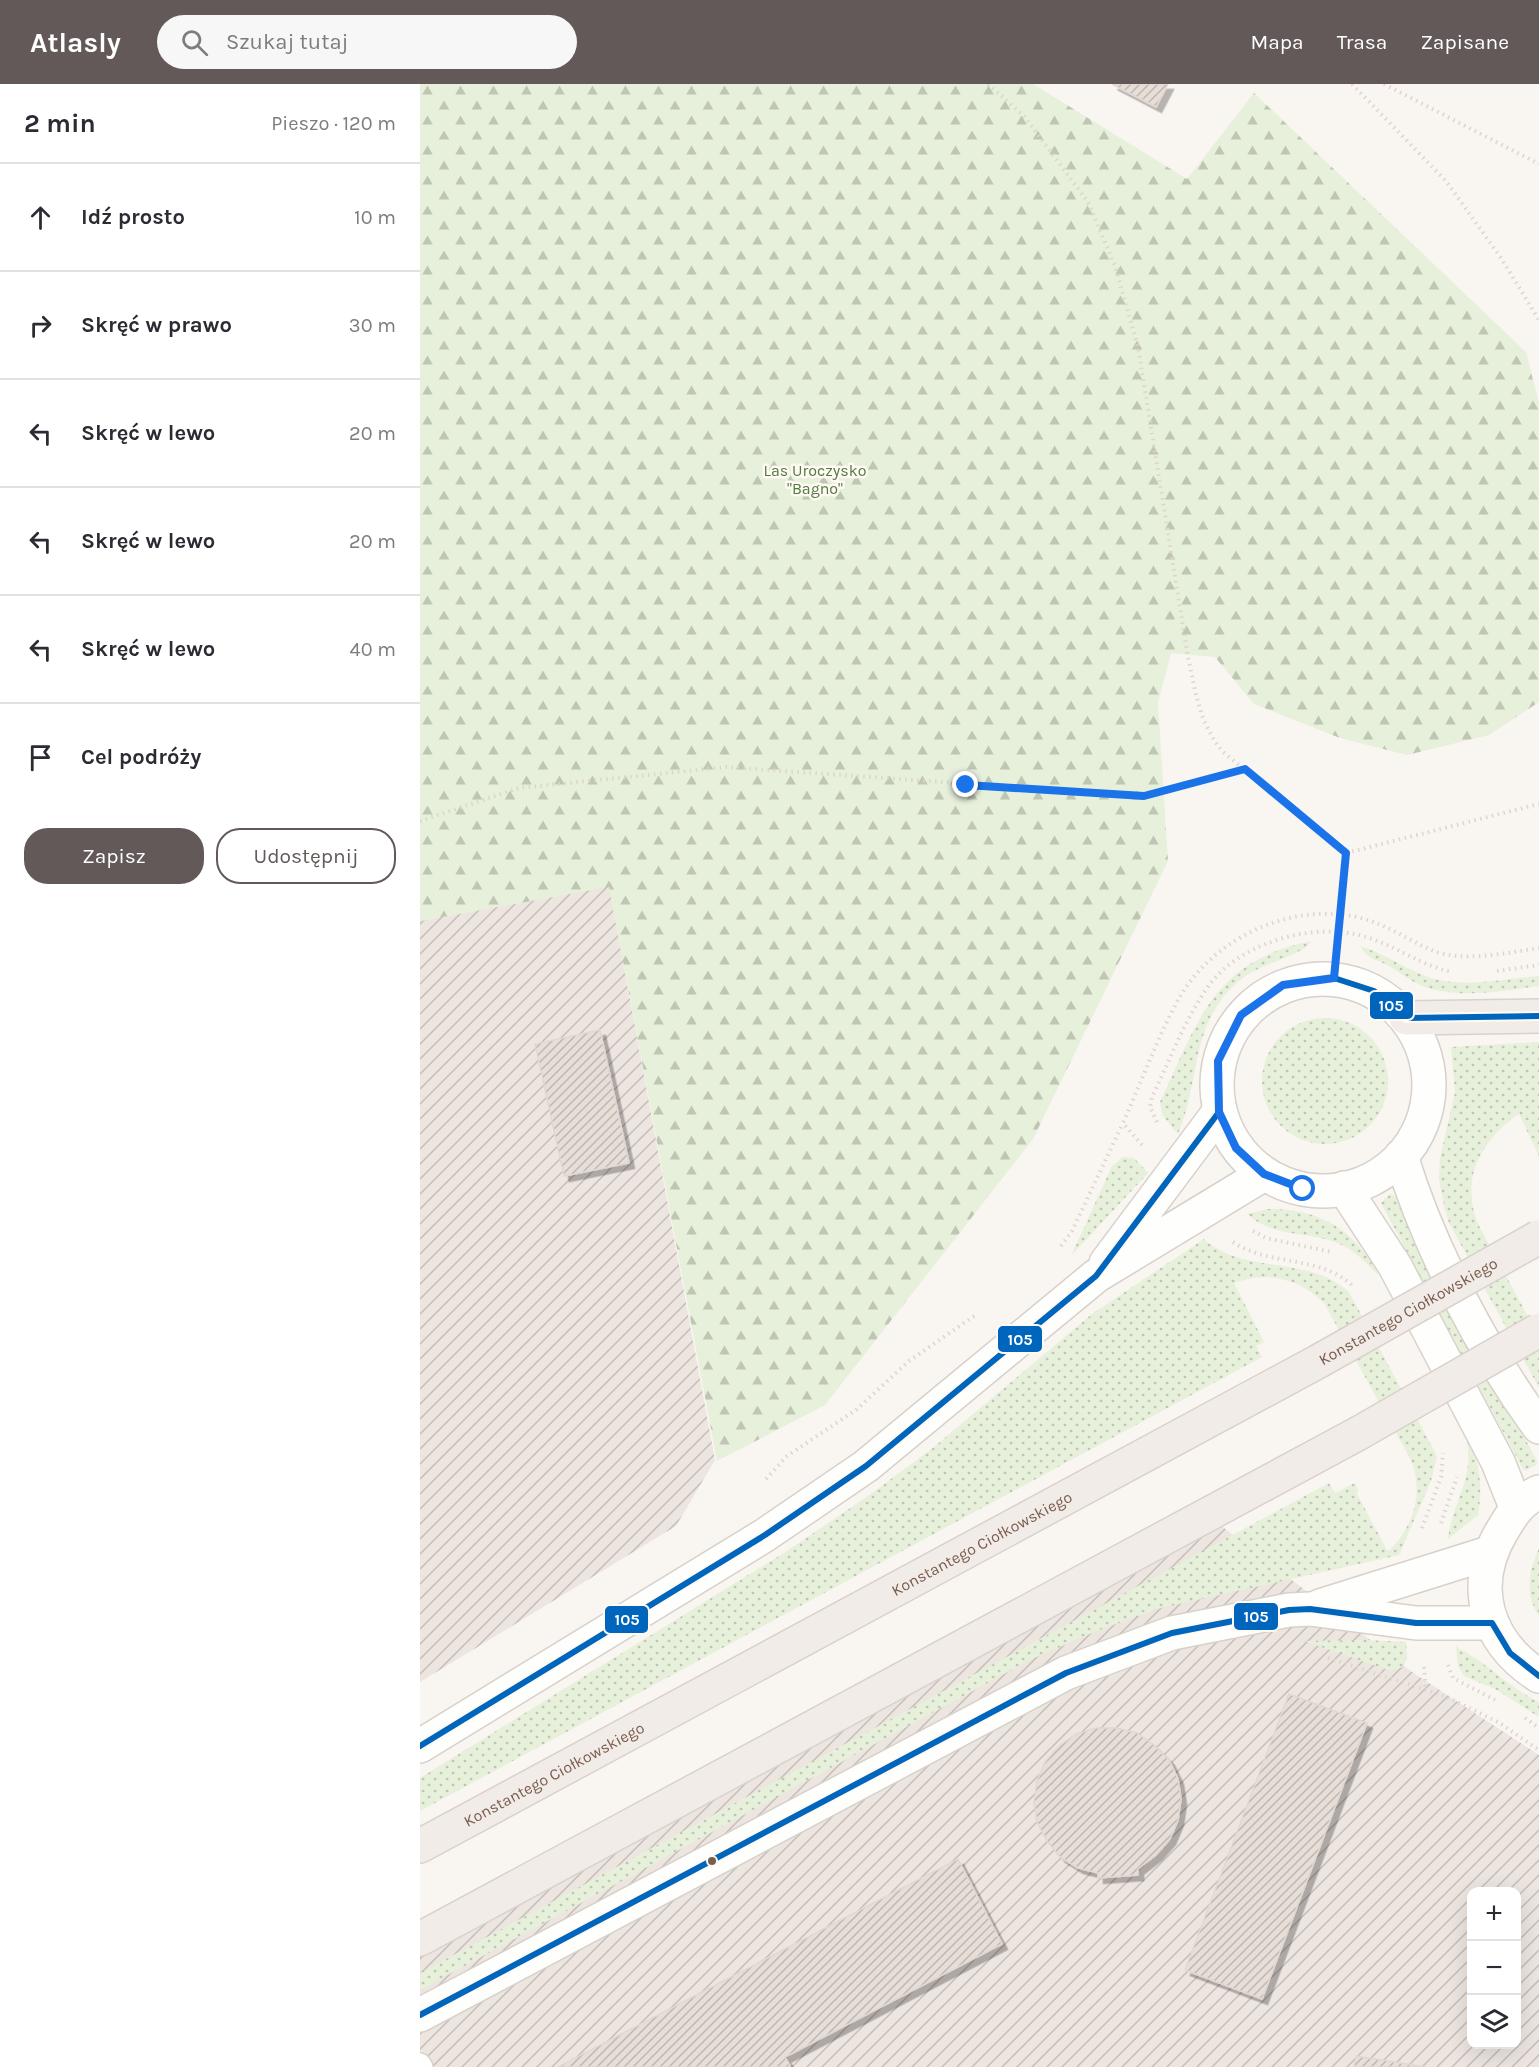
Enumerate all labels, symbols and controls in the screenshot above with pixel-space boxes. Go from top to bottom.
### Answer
search box [157,15,577,69]
text: Atlasly [30,26,121,59]
icon: search [178,26,211,59]
text: Szukaj tutaj [226,29,348,55]
text: Mapa [1251,30,1304,54]
text: Trasa [1337,30,1387,54]
text: Zapisane [1420,30,1509,54]
text: 2 min [24,108,96,139]
text: Pieszo · 120 m [271,112,396,135]
icon: ahead [24,201,57,234]
text: Idź prosto [81,204,185,230]
text: 10 m [354,206,396,229]
icon: right [24,309,57,342]
text: Skręć w prawo [81,312,232,338]
text: 30 m [349,314,396,337]
icon: left [24,417,57,450]
text: Skręć w lewo [81,420,215,446]
text: 20 m [349,422,396,445]
park label: Las Uroczysko "Bagno" [764,461,866,498]
icon: left [24,525,57,558]
text: Skręć w lewo [81,528,215,554]
text: 20 m [349,530,396,553]
icon: left [24,633,57,666]
text: Skręć w lewo [81,636,215,662]
text: 40 m [350,638,396,661]
icon: arrive [24,741,57,774]
text: Cel podróży [81,744,201,770]
route end [952,771,978,797]
button: Zapisz [24,828,204,884]
button: Udostępnij [216,828,396,884]
line badge: 105 [1369,991,1414,1020]
text: 105 [1378,996,1404,1015]
route start [1289,1175,1315,1201]
street label: Konstantego Ciołkowskiego [1315,1253,1501,1369]
line badge: 105 [997,1325,1043,1353]
text: 105 [1007,1330,1033,1349]
street label: Konstantego Ciołkowskiego [888,1487,1075,1599]
line badge: 105 [1233,1602,1279,1631]
line badge: 105 [604,1605,649,1634]
text: 105 [1243,1607,1269,1626]
text: 105 [614,1610,640,1629]
street label: Konstantego Ciołkowskiego [460,1717,647,1830]
unlabelled marker [706,1855,718,1867]
map controls [1467,1887,1521,2049]
button: + [1467,1887,1521,1941]
button: − [1467,1941,1521,1995]
button: layers [1467,1995,1521,2049]

